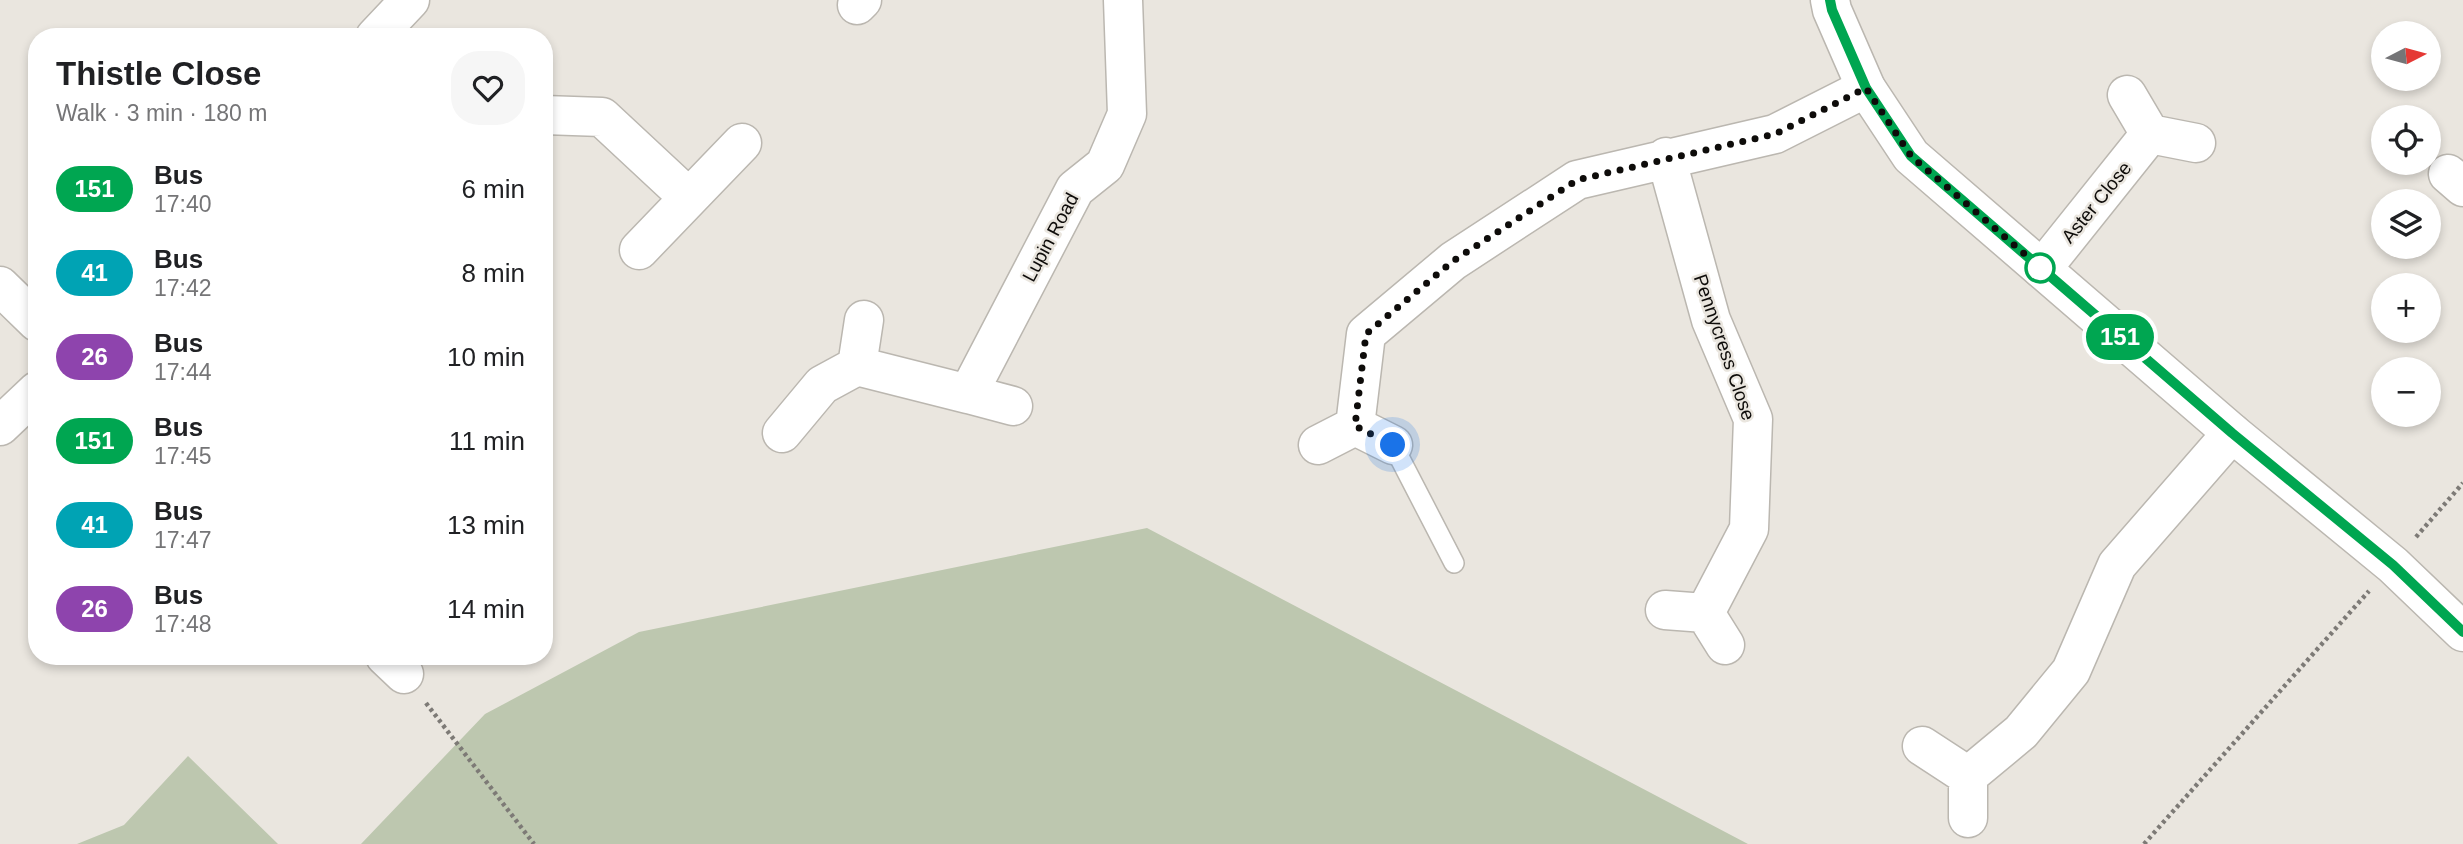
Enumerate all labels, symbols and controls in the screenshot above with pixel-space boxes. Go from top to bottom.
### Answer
north arrow [2371,21,2441,91]
map controls [2371,21,2441,427]
button: heart [451,51,525,125]
text: Thistle Close [56,55,261,92]
text: Walk · 3 min · 180 m [56,100,267,126]
button: locate [2371,105,2441,175]
street label: Aster Close [2057,158,2135,247]
text: Bus [154,160,203,190]
text: 6 min [461,174,525,204]
text: 151 [74,175,115,202]
street label: Lupin Road [1018,189,1083,285]
button: layers [2371,189,2441,259]
text: 17:40 [154,191,212,217]
text: Bus [154,244,203,274]
unlabelled marker [2025,253,2055,283]
text: 8 min [461,258,525,288]
text: 41 [81,259,108,286]
street label: Pennycress Close [1690,271,1759,423]
button: + [2371,273,2441,343]
text: 17:42 [154,275,212,301]
line badge: 151 [2080,314,2160,360]
text: 151 [2100,323,2140,350]
text: Bus [154,328,203,358]
text: 10 min [447,342,525,372]
text: 26 [81,343,108,370]
button: − [2371,357,2441,427]
text: 17:44 [154,359,212,385]
text: Bus [154,412,203,442]
text: 11 min [449,426,525,456]
text: 151 [74,427,115,454]
your location [1375,427,1410,462]
text: 17:45 [154,443,212,469]
text: Bus [154,496,203,526]
text: 13 min [447,510,525,540]
text: 41 [81,511,108,538]
text: 17:47 [154,527,212,553]
text: Bus [154,580,203,610]
text: 14 min [447,594,525,624]
text: 26 [81,595,108,622]
text: 17:48 [154,611,212,637]

